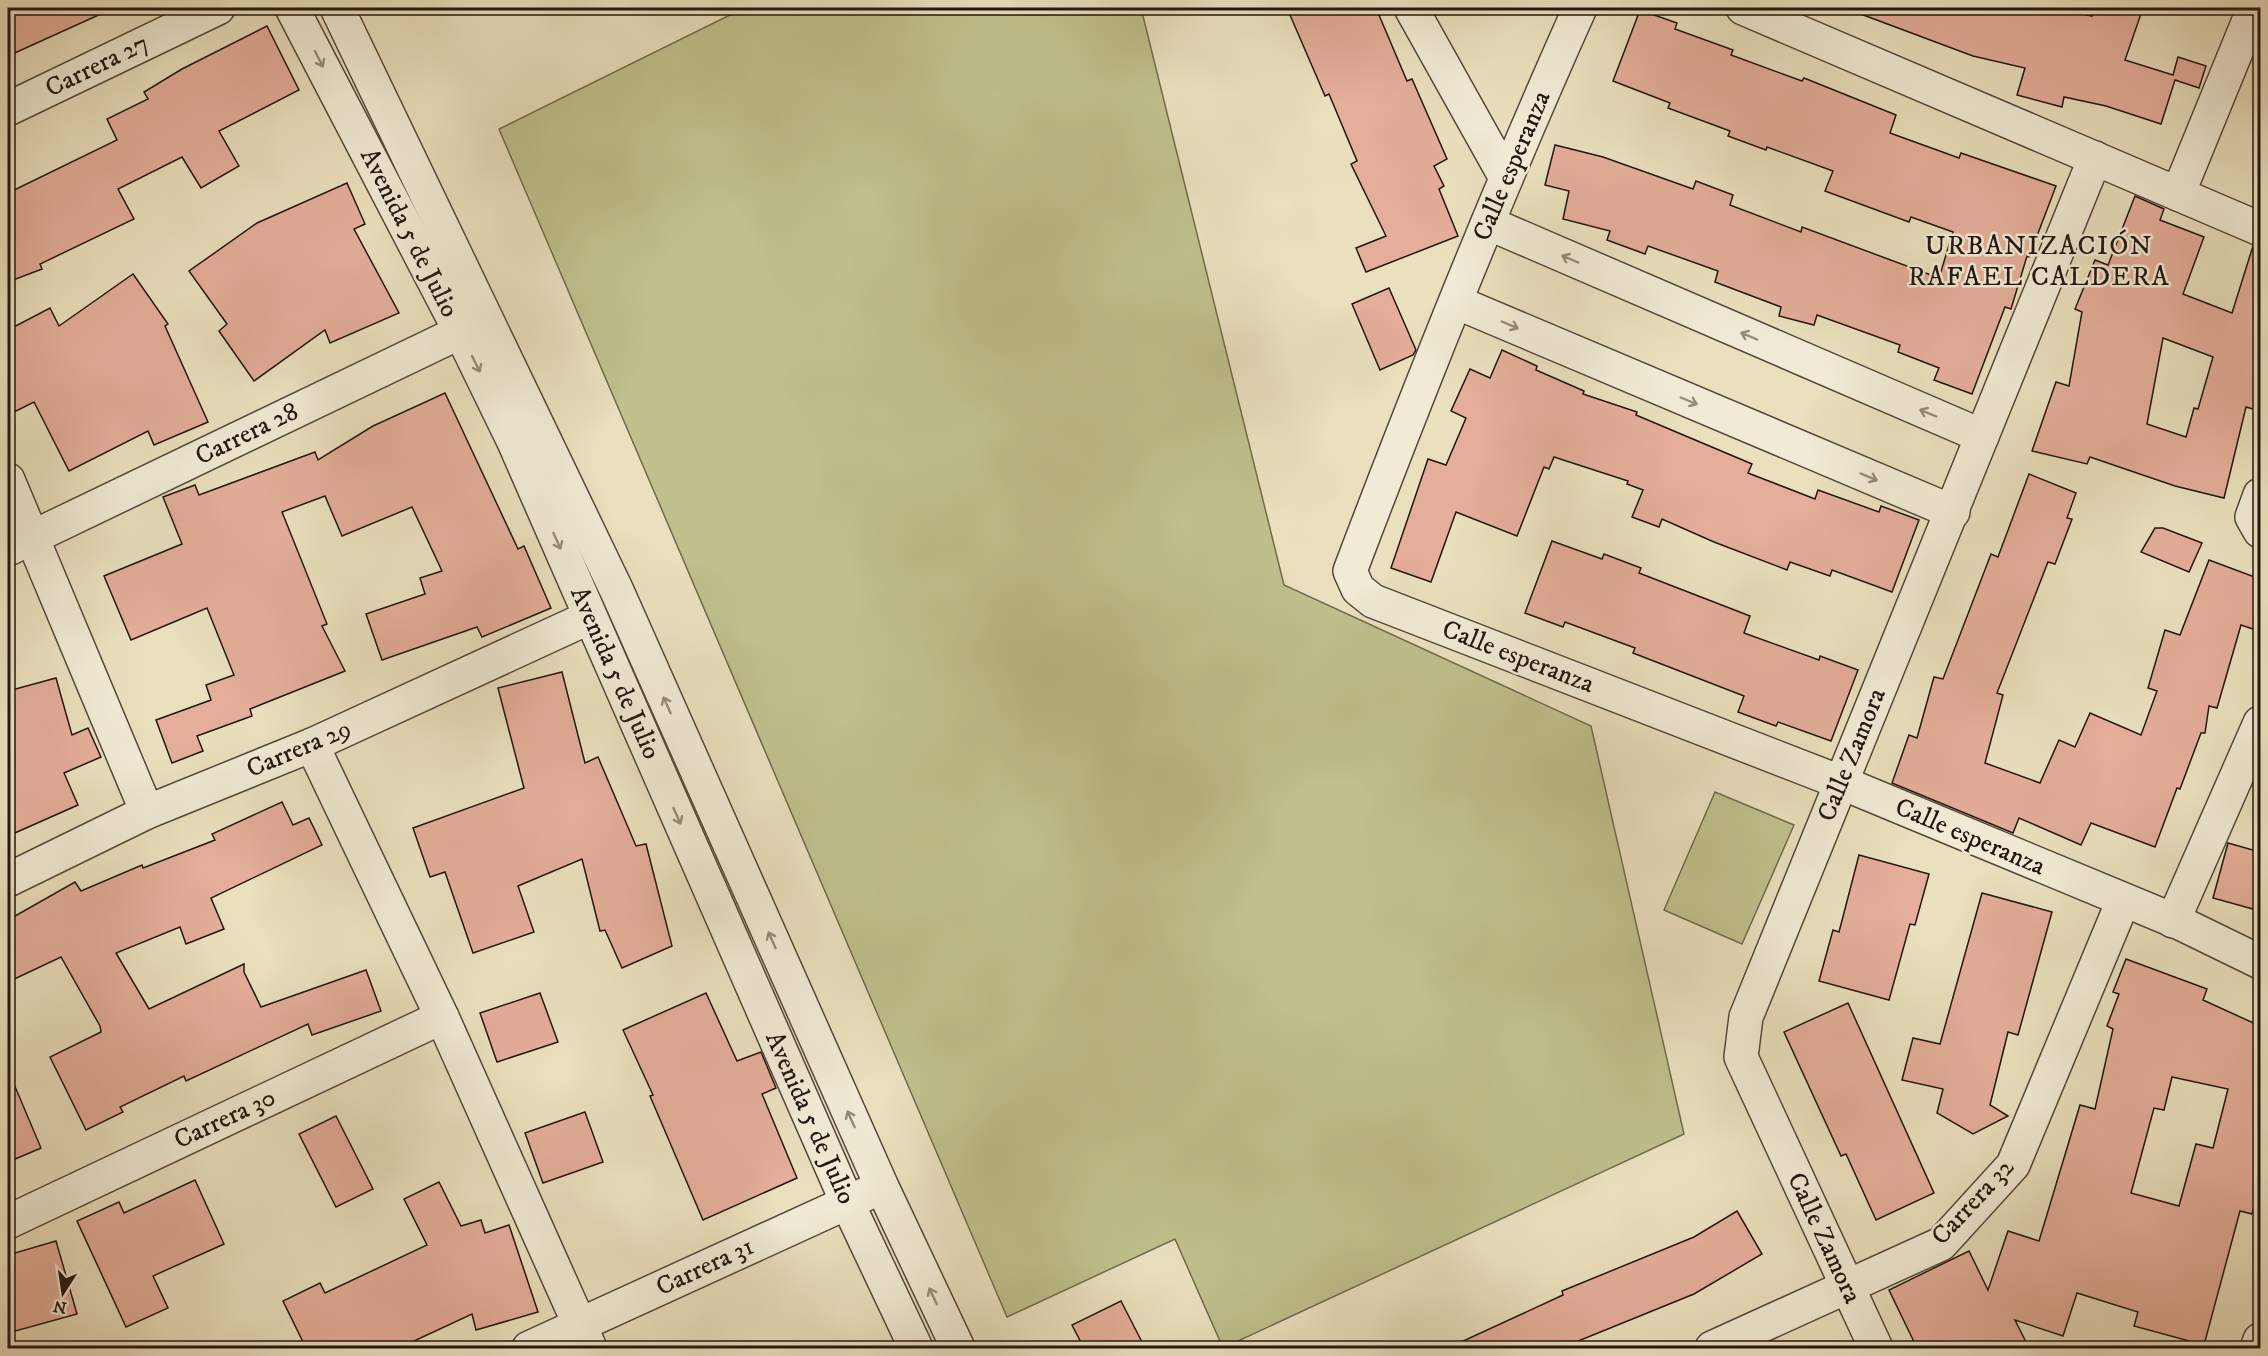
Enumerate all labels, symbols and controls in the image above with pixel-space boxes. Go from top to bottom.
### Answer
street label: Carrera 27 [40,27,154,105]
one-way arrow [314,50,326,68]
street label: Calle esperanza [1466,86,1558,246]
street label: Avenida 5 de Julio [352,143,466,323]
district label: URBANIZACIÓN RAFAEL CALDERA [1908,229,2170,294]
one-way arrow [1561,252,1579,264]
one-way arrow [1500,320,1518,331]
one-way arrow [1740,330,1758,341]
one-way arrow [470,354,482,372]
street label: Carrera 28 [190,395,304,473]
one-way arrow [1680,396,1698,407]
one-way arrow [1919,407,1938,418]
one-way arrow [1859,472,1877,483]
one-way arrow [552,531,563,550]
street label: Avenida 5 de Julio [562,582,668,764]
street label: Calle esperanza [1437,613,1599,701]
street label: Calle Zamora [1810,684,1894,826]
one-way arrow [661,696,672,714]
street label: Carrera 29 [242,712,356,786]
street label: Calle esperanza [1890,791,2050,883]
one-way arrow [672,806,684,824]
one-way arrow [766,932,777,950]
street label: Avenida 5 de Julio [757,1027,863,1209]
street label: Carrera 30 [169,1081,281,1157]
one-way arrow [845,1110,856,1128]
street label: Carrera 32 [1924,1151,2022,1252]
street label: Calle Zamora [1779,1167,1869,1309]
street label: Carrera 31 [651,1230,759,1304]
north arrow [33,1263,93,1323]
one-way arrow [926,1287,938,1305]
text: N [52,1296,69,1318]

